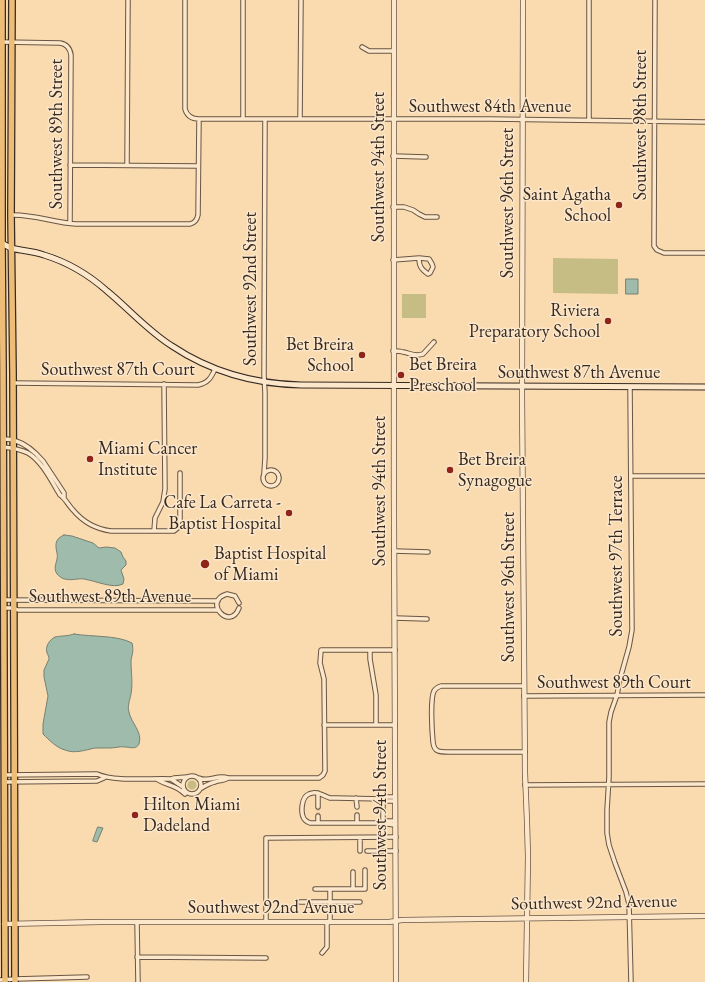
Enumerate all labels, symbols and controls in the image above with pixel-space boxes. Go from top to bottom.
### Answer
street label: Southwest 98th Street [630,50,652,200]
street label: Southwest 89th Street [46,59,68,209]
street label: Southwest 94th Street [368,92,390,242]
street label: Southwest 84th Avenue [409,96,571,118]
street label: Southwest 96th Street [497,128,519,278]
place label: Saint Agatha School [523,184,611,226]
marker: Saint Agatha School [614,200,624,210]
street label: Southwest 92nd Street [240,212,262,366]
place label: Riviera Preparatory School [469,300,600,342]
marker: Riviera Preparatory School [603,316,613,326]
place label: Bet Breira School [286,334,354,376]
marker: Bet Breira School [357,350,367,360]
place label: Bet Breira Preschool [409,354,477,396]
street label: Southwest 87th Court [41,359,195,381]
street label: Southwest 87th Avenue [498,362,660,384]
marker: Bet Breira Preschool [396,370,406,380]
street label: Southwest 94th Street [369,416,391,566]
place label: Miami Cancer Institute [98,438,197,480]
place label: Bet Breira Synagogue [458,449,532,492]
marker: Miami Cancer Institute [85,454,95,464]
marker: Bet Breira Synagogue [445,465,455,475]
street label: Southwest 97th Terrace [606,475,628,637]
place label: Cafe La Carreta - Baptist Hospital [163,492,281,534]
marker: Cafe La Carreta - Baptist Hospital [284,508,294,518]
street label: Southwest 96th Street [498,512,520,662]
place label: Baptist Hospital of Miami [214,543,326,586]
marker: Baptist Hospital of Miami [199,558,211,570]
street label: Southwest 89th Avenue [29,586,191,608]
street label: Southwest 89th Court [537,672,691,694]
street label: Southwest 94th Street [370,740,392,890]
place label: Hilton Miami Dadeland [143,794,240,836]
marker: Hilton Miami Dadeland [130,810,140,820]
street label: Southwest 92nd Avenue [511,891,677,915]
street label: Southwest 92nd Avenue [188,897,354,919]

